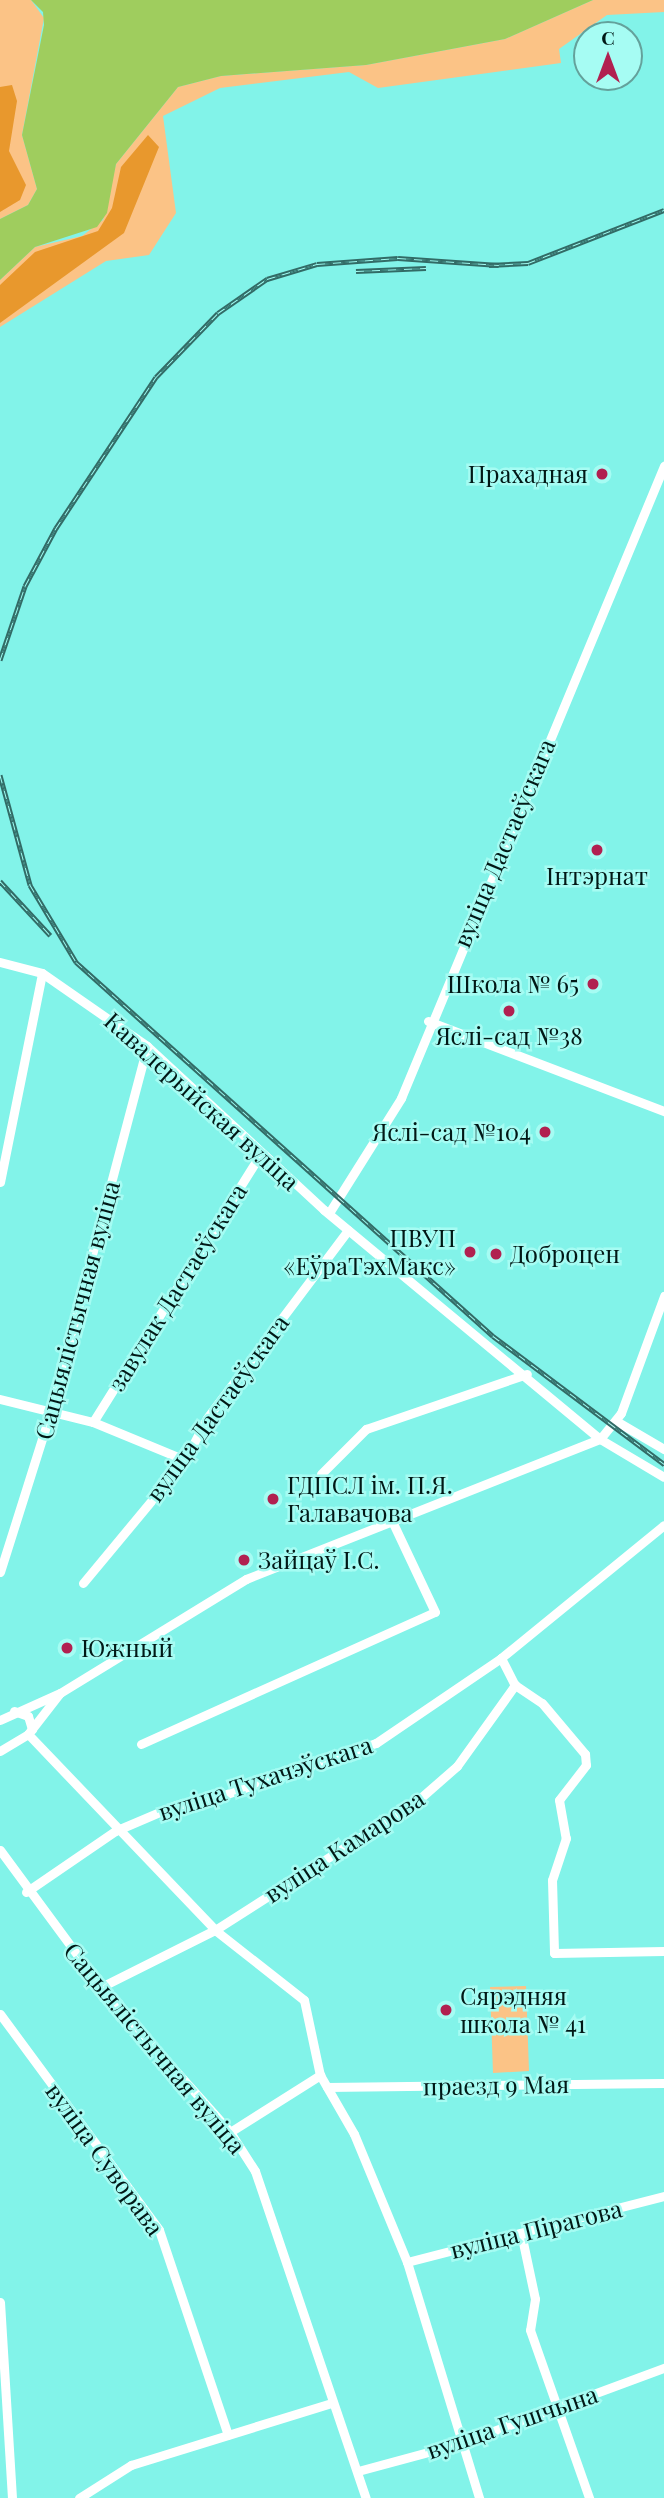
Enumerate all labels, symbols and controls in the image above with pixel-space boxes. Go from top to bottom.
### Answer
north arrow [573,21,643,91]
text: С [601,24,615,50]
place label: Прахадная [468,460,588,488]
marker: Прахадная [594,466,610,482]
street label: вуліца Дастаеўскага [447,734,561,952]
marker: Інтэрнат [589,842,605,858]
place label: Інтэрнат [546,862,648,890]
place label: Школа № 65 [447,970,579,998]
marker: Школа № 65 [585,976,601,992]
marker: Яслі-сад №38 [501,1003,517,1019]
street label: Кавалерыйская вуліца [99,1006,305,1196]
place label: Яслі-сад №38 [435,1022,583,1050]
place label: Яслі-сад №104 [372,1118,531,1146]
marker: Яслі-сад №104 [537,1124,553,1140]
street label: Сацыялістычная вуліца [29,1177,125,1443]
street label: завулак Дастаеўскага [102,1178,252,1396]
place label: ПВУП «ЕўраТэхМакс» [283,1224,456,1280]
place label: Доброцен [510,1240,620,1268]
marker: ПВУП «ЕўраТэхМакс» [462,1244,478,1260]
marker: Доброцен [488,1246,504,1262]
street label: вуліца Дастаеўскага [140,1309,294,1507]
place label: ГДПСЛ ім. П.Я. Галавачова [287,1471,453,1527]
marker: ГДПСЛ ім. П.Я. Галавачова [265,1491,281,1507]
place label: Зайцаў І.С. [258,1546,380,1574]
marker: Зайцаў І.С. [236,1552,252,1568]
place label: Южный [81,1634,173,1662]
marker: Южный [59,1640,75,1656]
street label: вуліца Тухачэўскага [154,1730,376,1826]
street label: вуліца Камарова [259,1784,429,1908]
street label: Сацыялістычная вуліца [58,1937,252,2159]
place label: Сярэдняя школа № 41 [460,1982,586,2038]
marker: Сярэдняя школа № 41 [438,2002,454,2018]
street label: праезд 9 Мая [423,2069,569,2101]
street label: вуліца Суворава [40,2077,170,2241]
street label: вуліца Пірагова [447,2194,625,2264]
street label: вуліца Гушчына [423,2379,601,2465]

